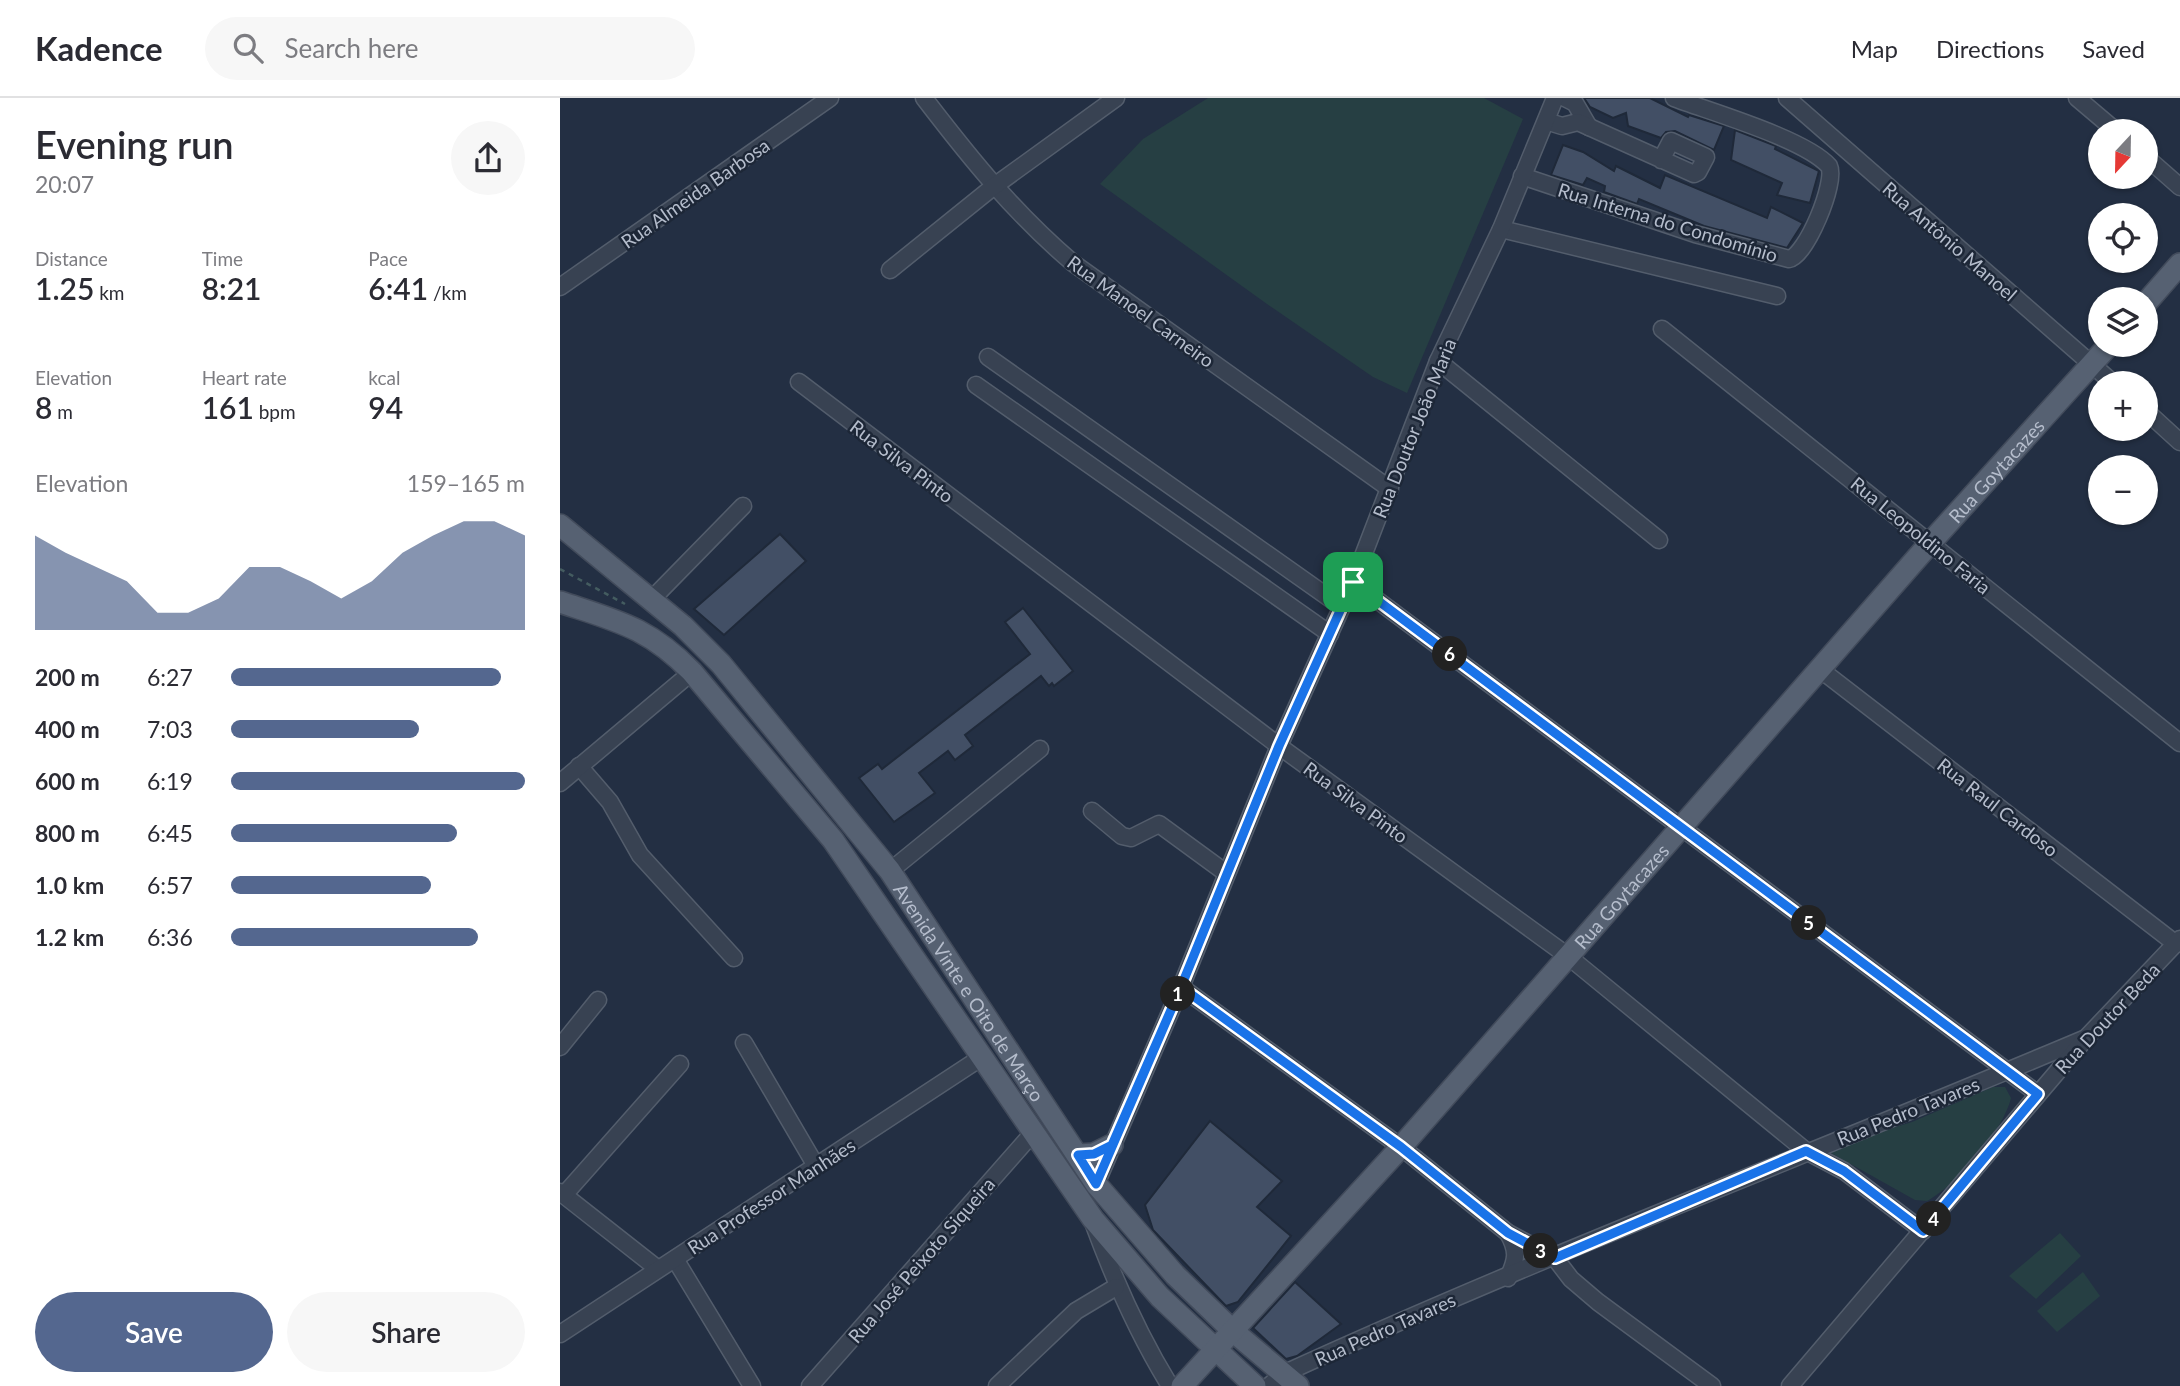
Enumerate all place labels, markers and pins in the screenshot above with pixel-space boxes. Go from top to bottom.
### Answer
pin [1323,552,1383,612]
pin: 6 [1432,636,1468,672]
pin: 5 [1792,906,1826,940]
pin: 1 [1160,976,1196,1012]
pin: 4 [1916,1202,1952,1236]
pin: 3 [1524,1234,1558,1268]

